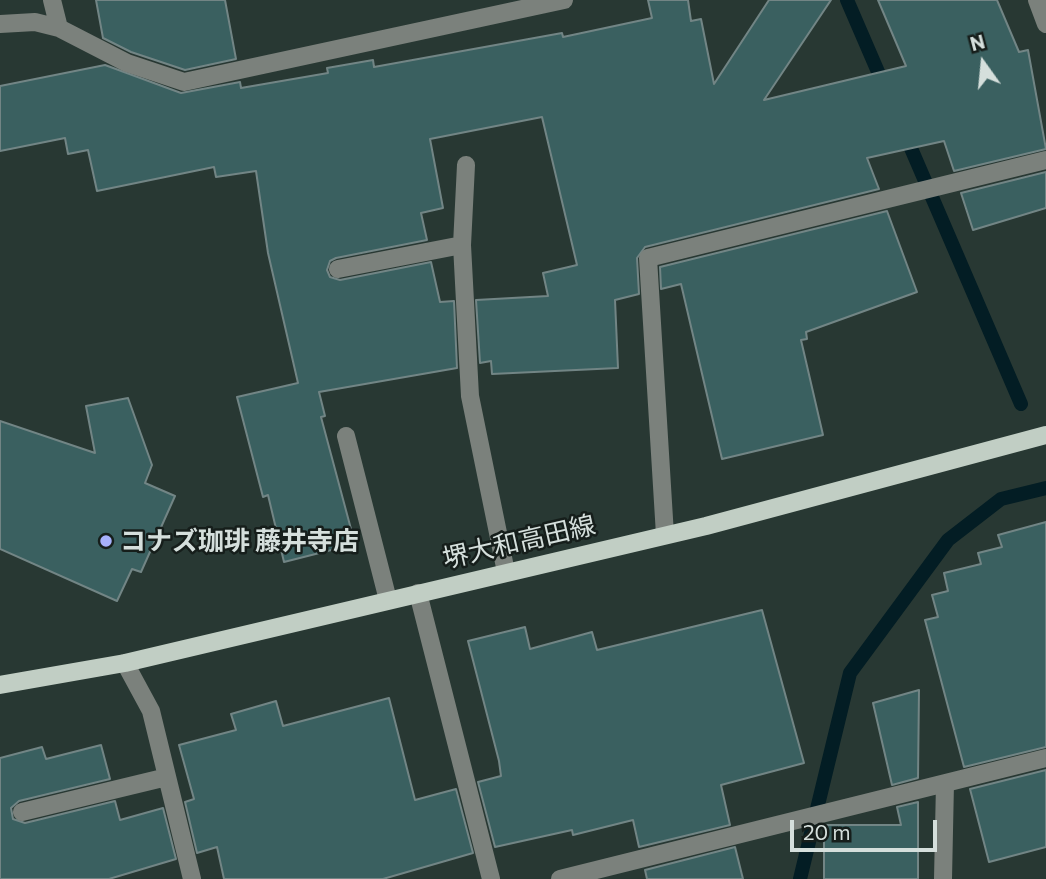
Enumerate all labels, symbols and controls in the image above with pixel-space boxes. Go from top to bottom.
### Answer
north arrow [948,28,1018,98]
text: N [968,29,987,55]
street label: 堺大和高田線 [439,509,599,575]
place label: コナズ珈琲 藤井寺店 [120,525,359,557]
marker: コナズ珈琲 藤井寺店 [98,533,114,549]
scale bar [794,806,941,850]
text: 20 m [803,819,851,844]

